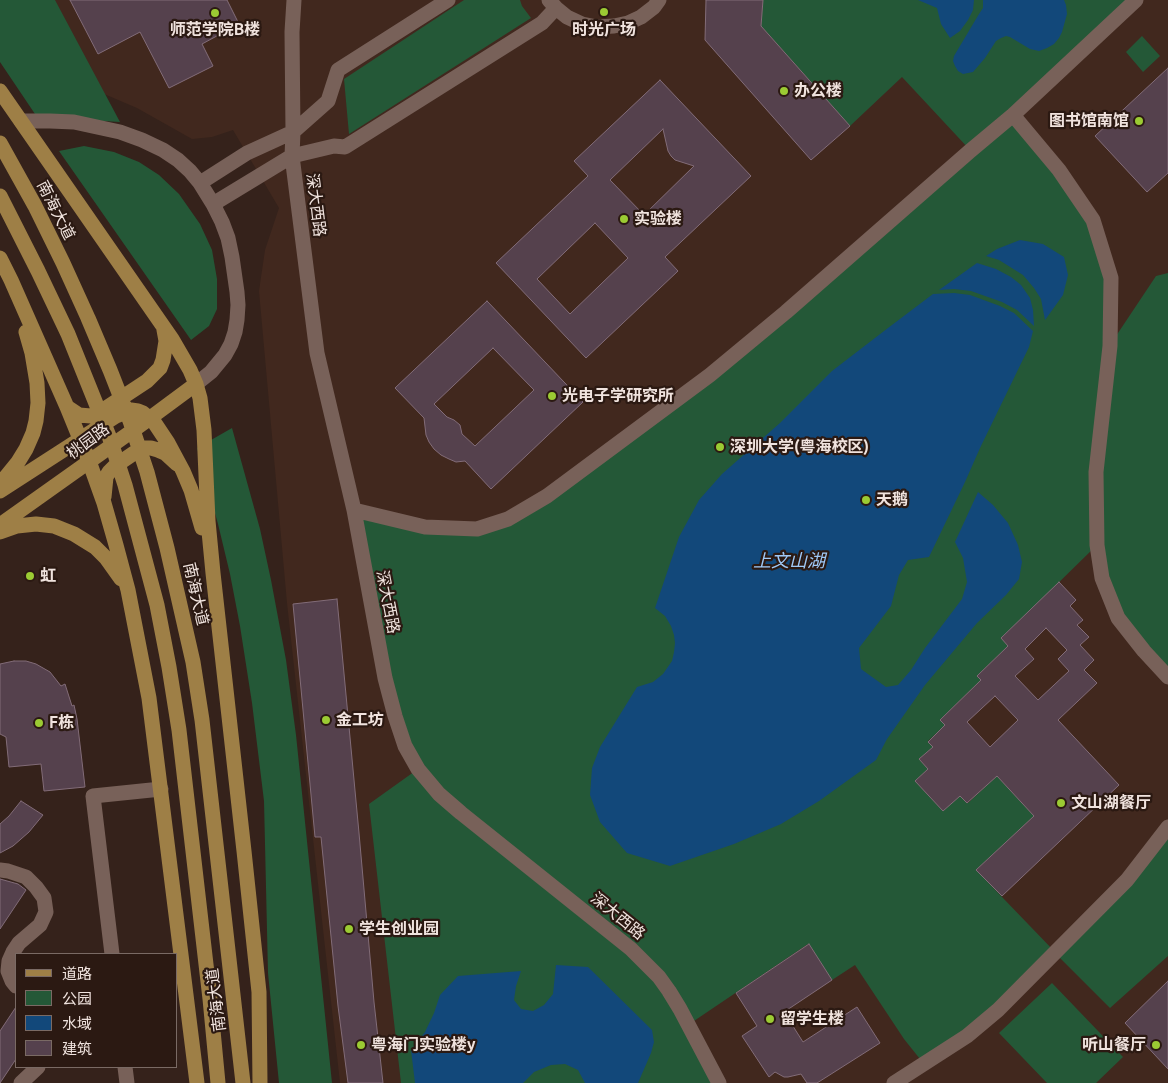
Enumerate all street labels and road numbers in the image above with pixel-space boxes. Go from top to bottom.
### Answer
street label: 深大西路 [303,172,329,238]
street label: 南海大道 [33,177,79,243]
street label: 桃园路 [63,419,113,463]
street label: 南海大道 [179,561,213,627]
street label: 深大西路 [372,569,404,635]
street label: 深大西路 [587,888,649,944]
street label: 南海大道 [203,967,229,1033]

